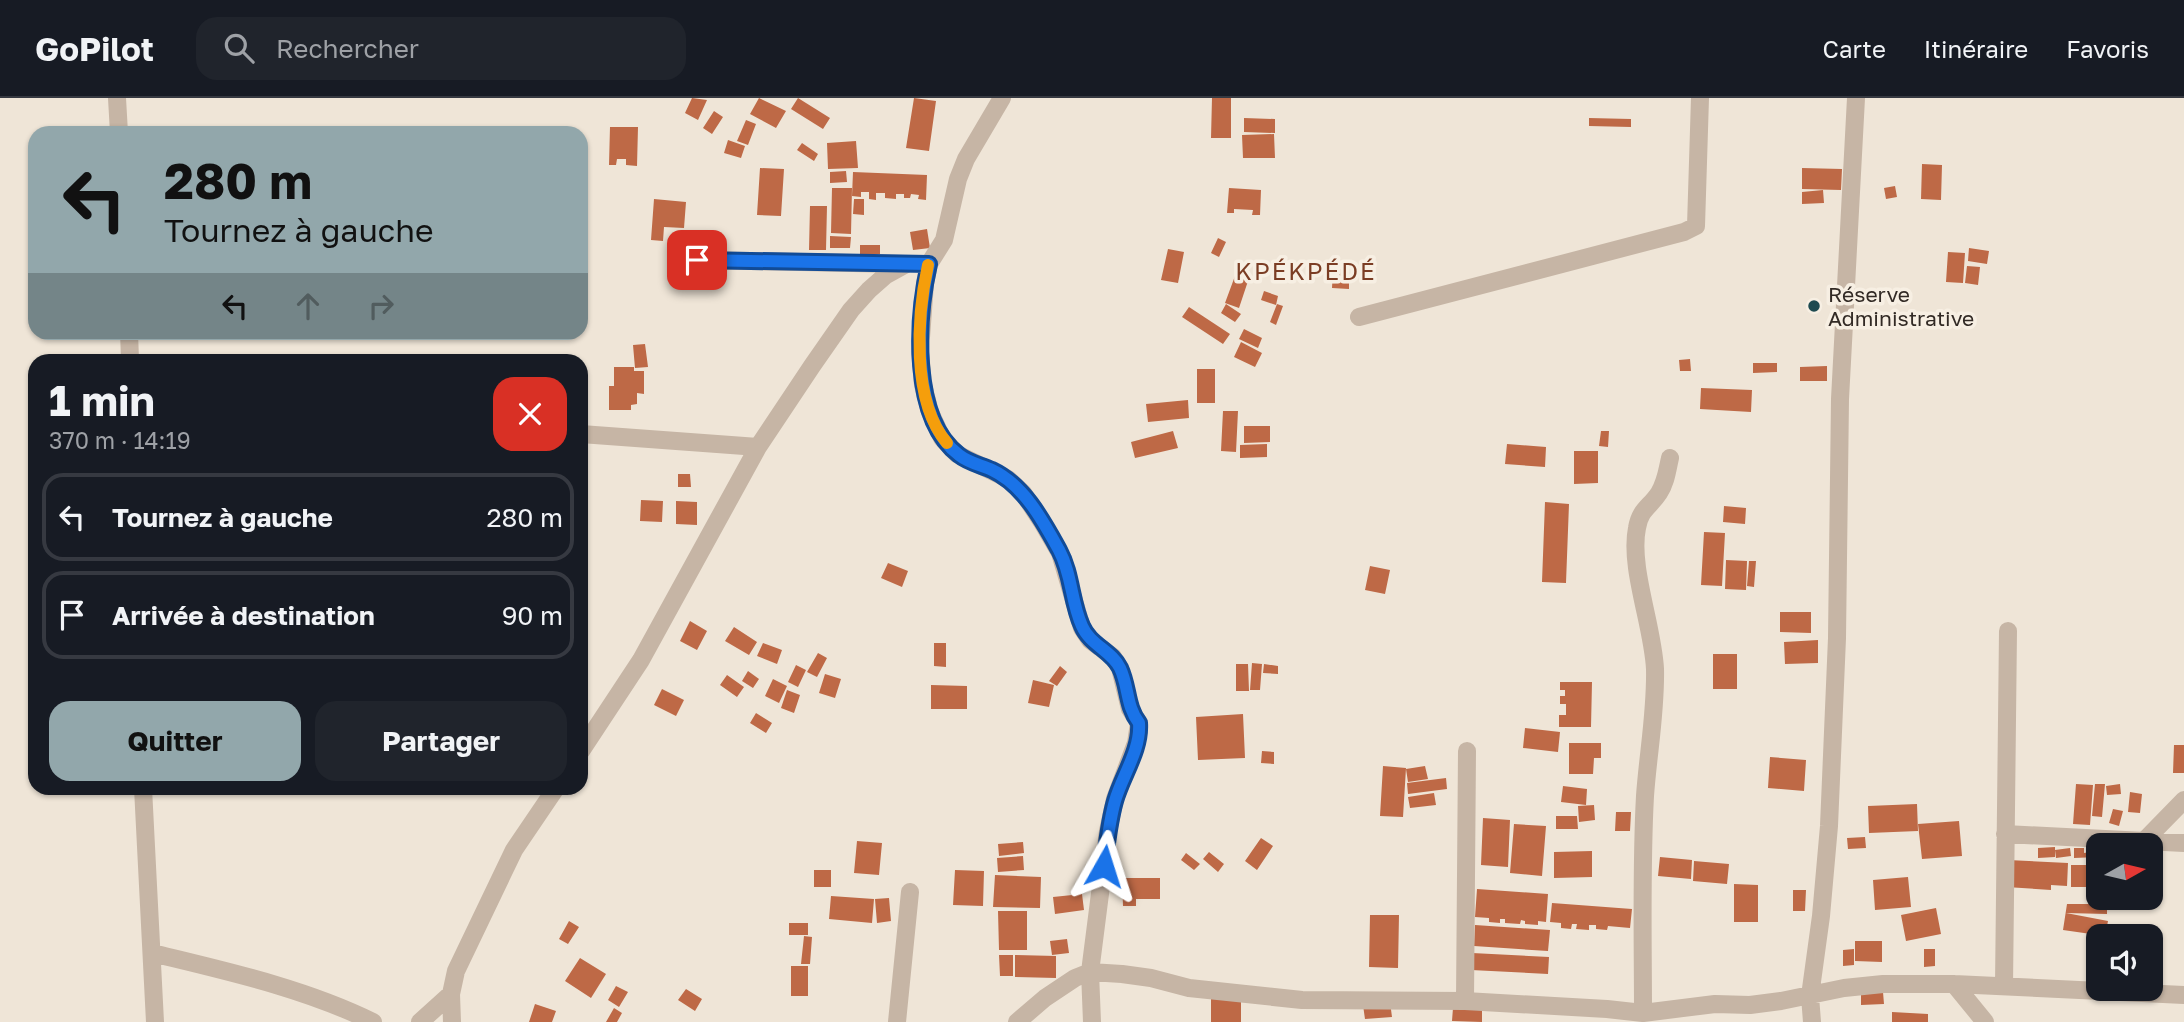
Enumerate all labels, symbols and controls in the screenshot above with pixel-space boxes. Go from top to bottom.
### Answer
search box [196,17,686,80]
text: GoPilot [35,29,154,68]
icon: search [220,29,258,67]
text: Rechercher [276,33,419,64]
text: Carte [1823,34,1886,63]
text: Itinéraire [1924,34,2028,63]
text: Favoris [2066,34,2149,63]
text: 280 m [164,151,312,210]
icon: left [49,154,140,245]
text: Tournez à gauche [164,211,433,249]
pin [667,230,727,290]
icon: arrive [678,241,716,279]
district label: KPÉKPÉDÉ [1235,256,1377,285]
place label: Réserve Administrative [1828,281,1974,331]
icon: left [216,287,254,325]
icon: ahead [289,287,327,325]
icon: right [362,287,400,325]
marker: Réserve Administrative [1806,298,1822,314]
text: 1 min [49,375,155,425]
button: close [493,377,567,451]
text: 370 m · 14:19 [49,426,191,454]
icon: left [53,498,91,536]
text: Tournez à gauche [112,502,333,533]
text: 280 m [486,502,563,533]
icon: arrive [53,596,91,634]
text: Arrivée à destination [112,600,375,631]
text: 90 m [502,600,563,631]
button: Quitter [49,701,301,781]
button: Partager [315,701,567,781]
position arrow [1067,829,1141,903]
north arrow [2086,833,2163,910]
map controls [2086,833,2163,1001]
button: sound [2086,924,2163,1001]

